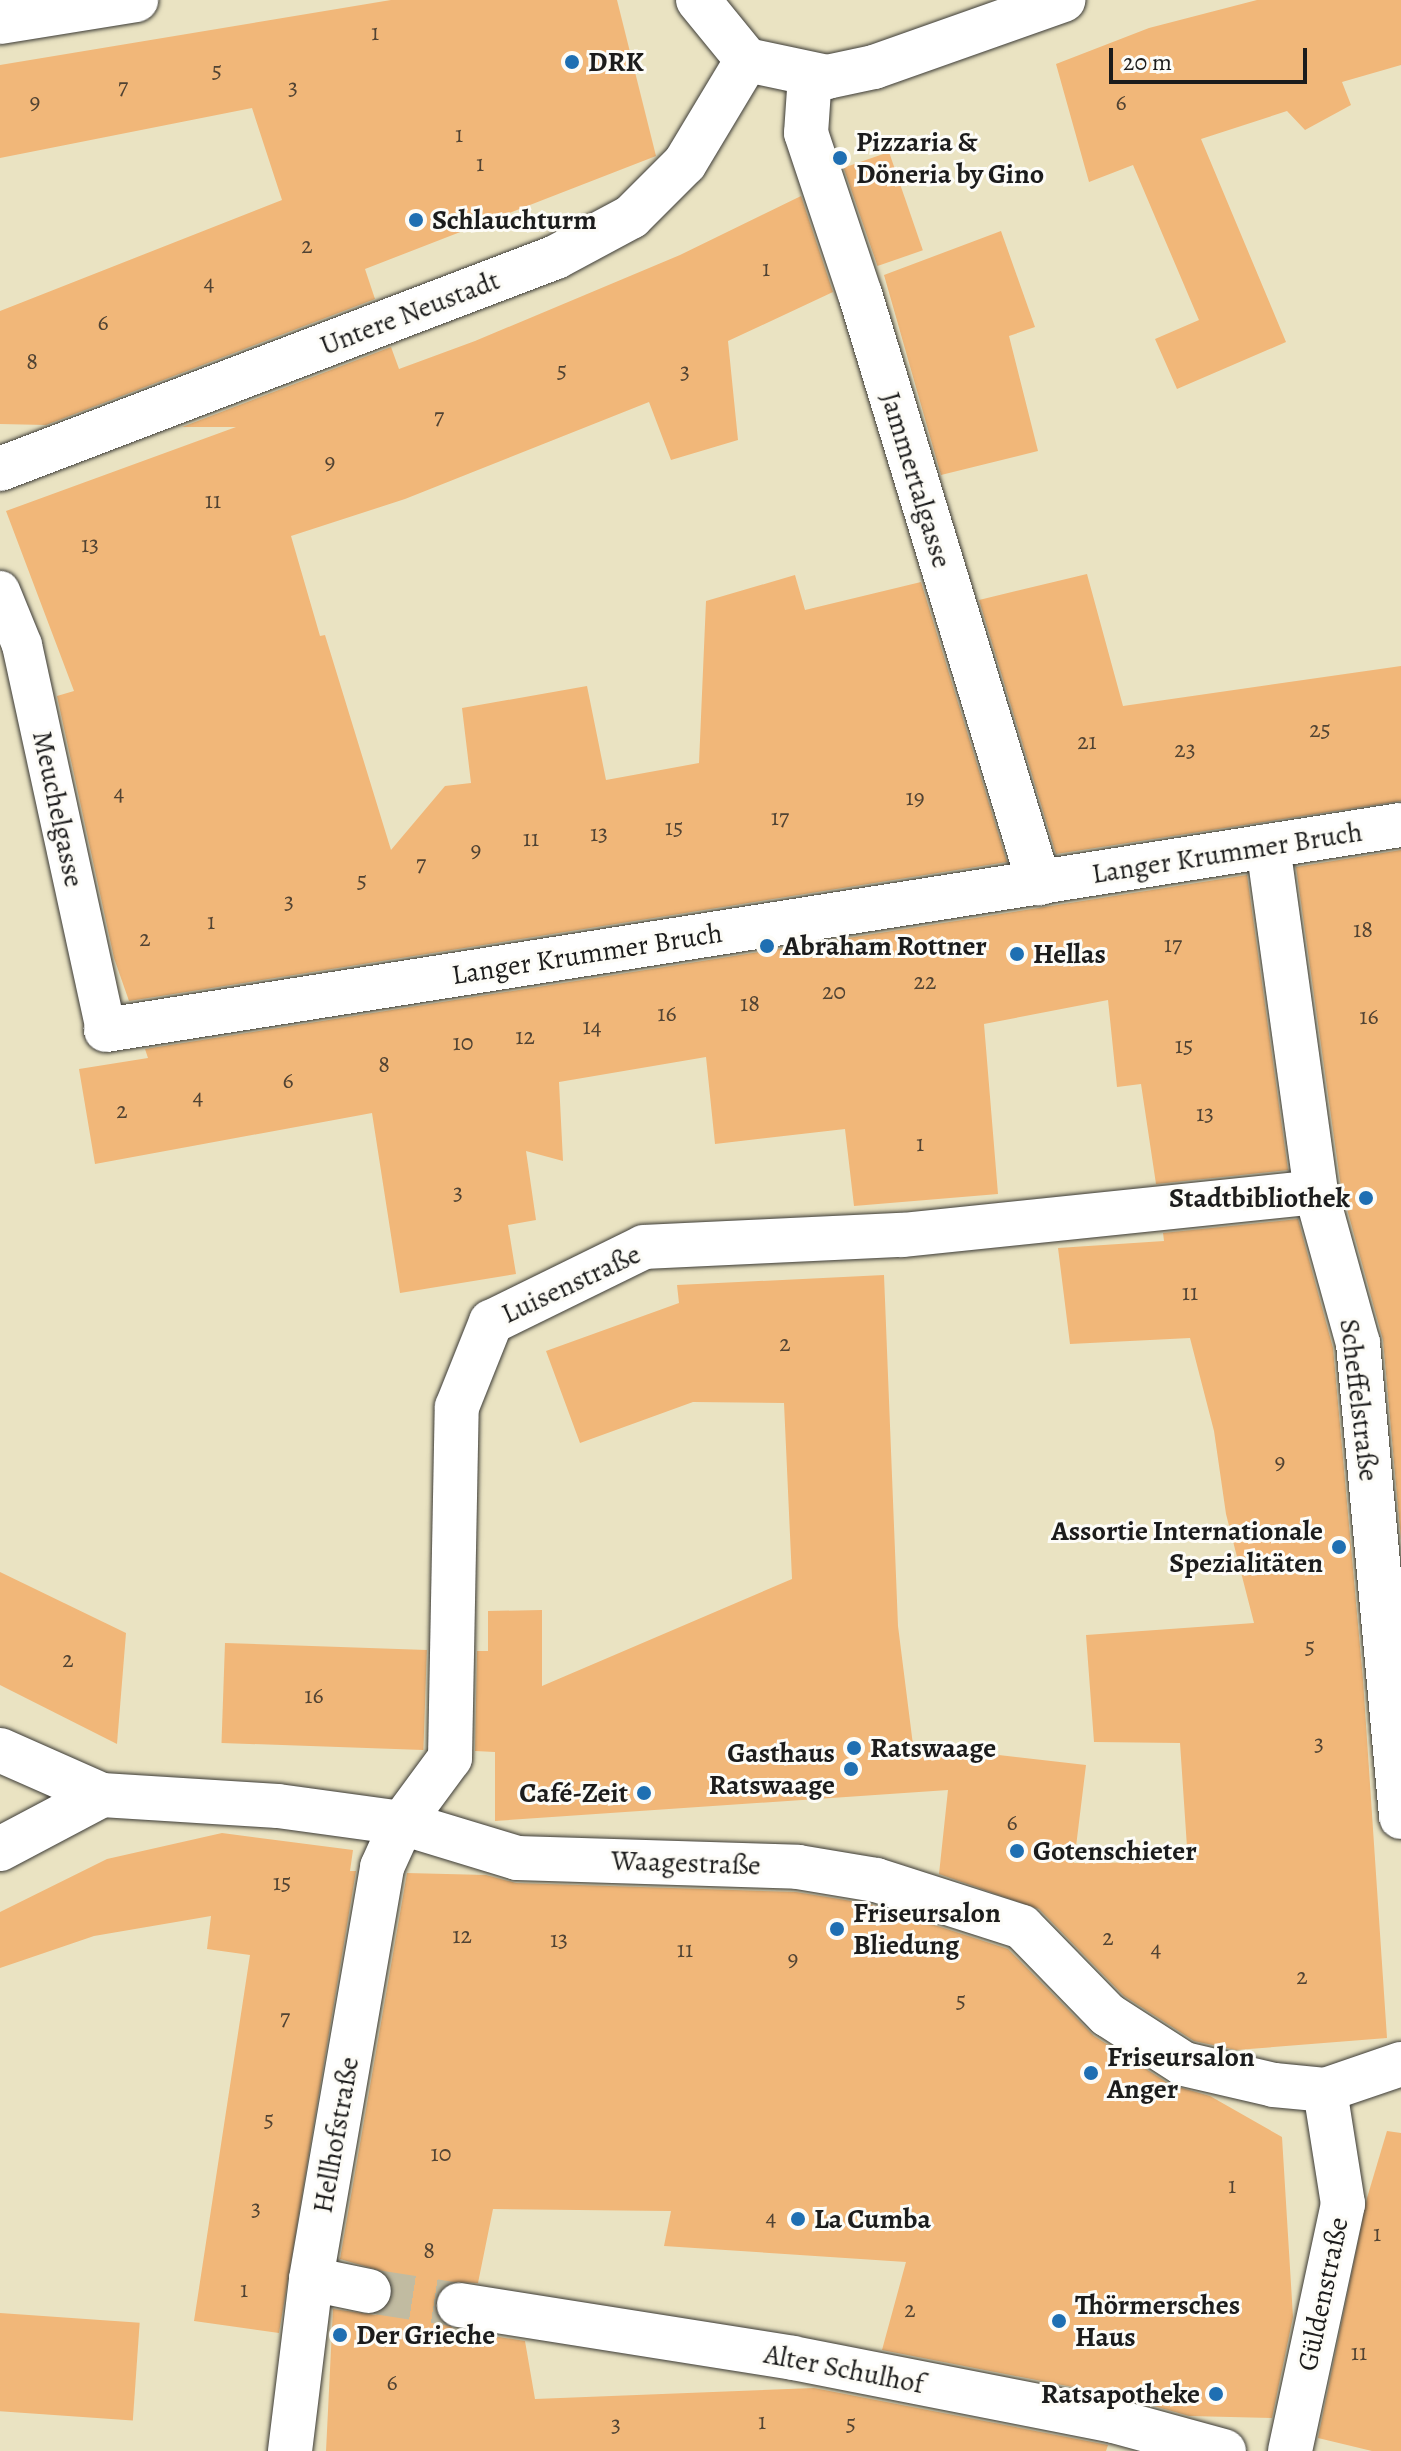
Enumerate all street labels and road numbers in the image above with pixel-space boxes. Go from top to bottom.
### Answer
street label: Untere Neustadt [316,263,504,363]
street label: Jammertalgasse [873,388,959,572]
street label: Meuchelgasse [25,728,91,890]
street label: Langer Krummer Bruch [1089,815,1365,891]
street label: Langer Krummer Bruch [449,916,725,992]
street label: Luisenstraße [496,1237,646,1331]
street label: Scheffelstraße [1332,1317,1386,1483]
street label: Waagestraße [611,1844,761,1882]
street label: Hellhofstraße [306,2054,366,2216]
street label: Güldenstraße [1290,2214,1356,2374]
street label: Alter Schulhof [761,2337,927,2401]

